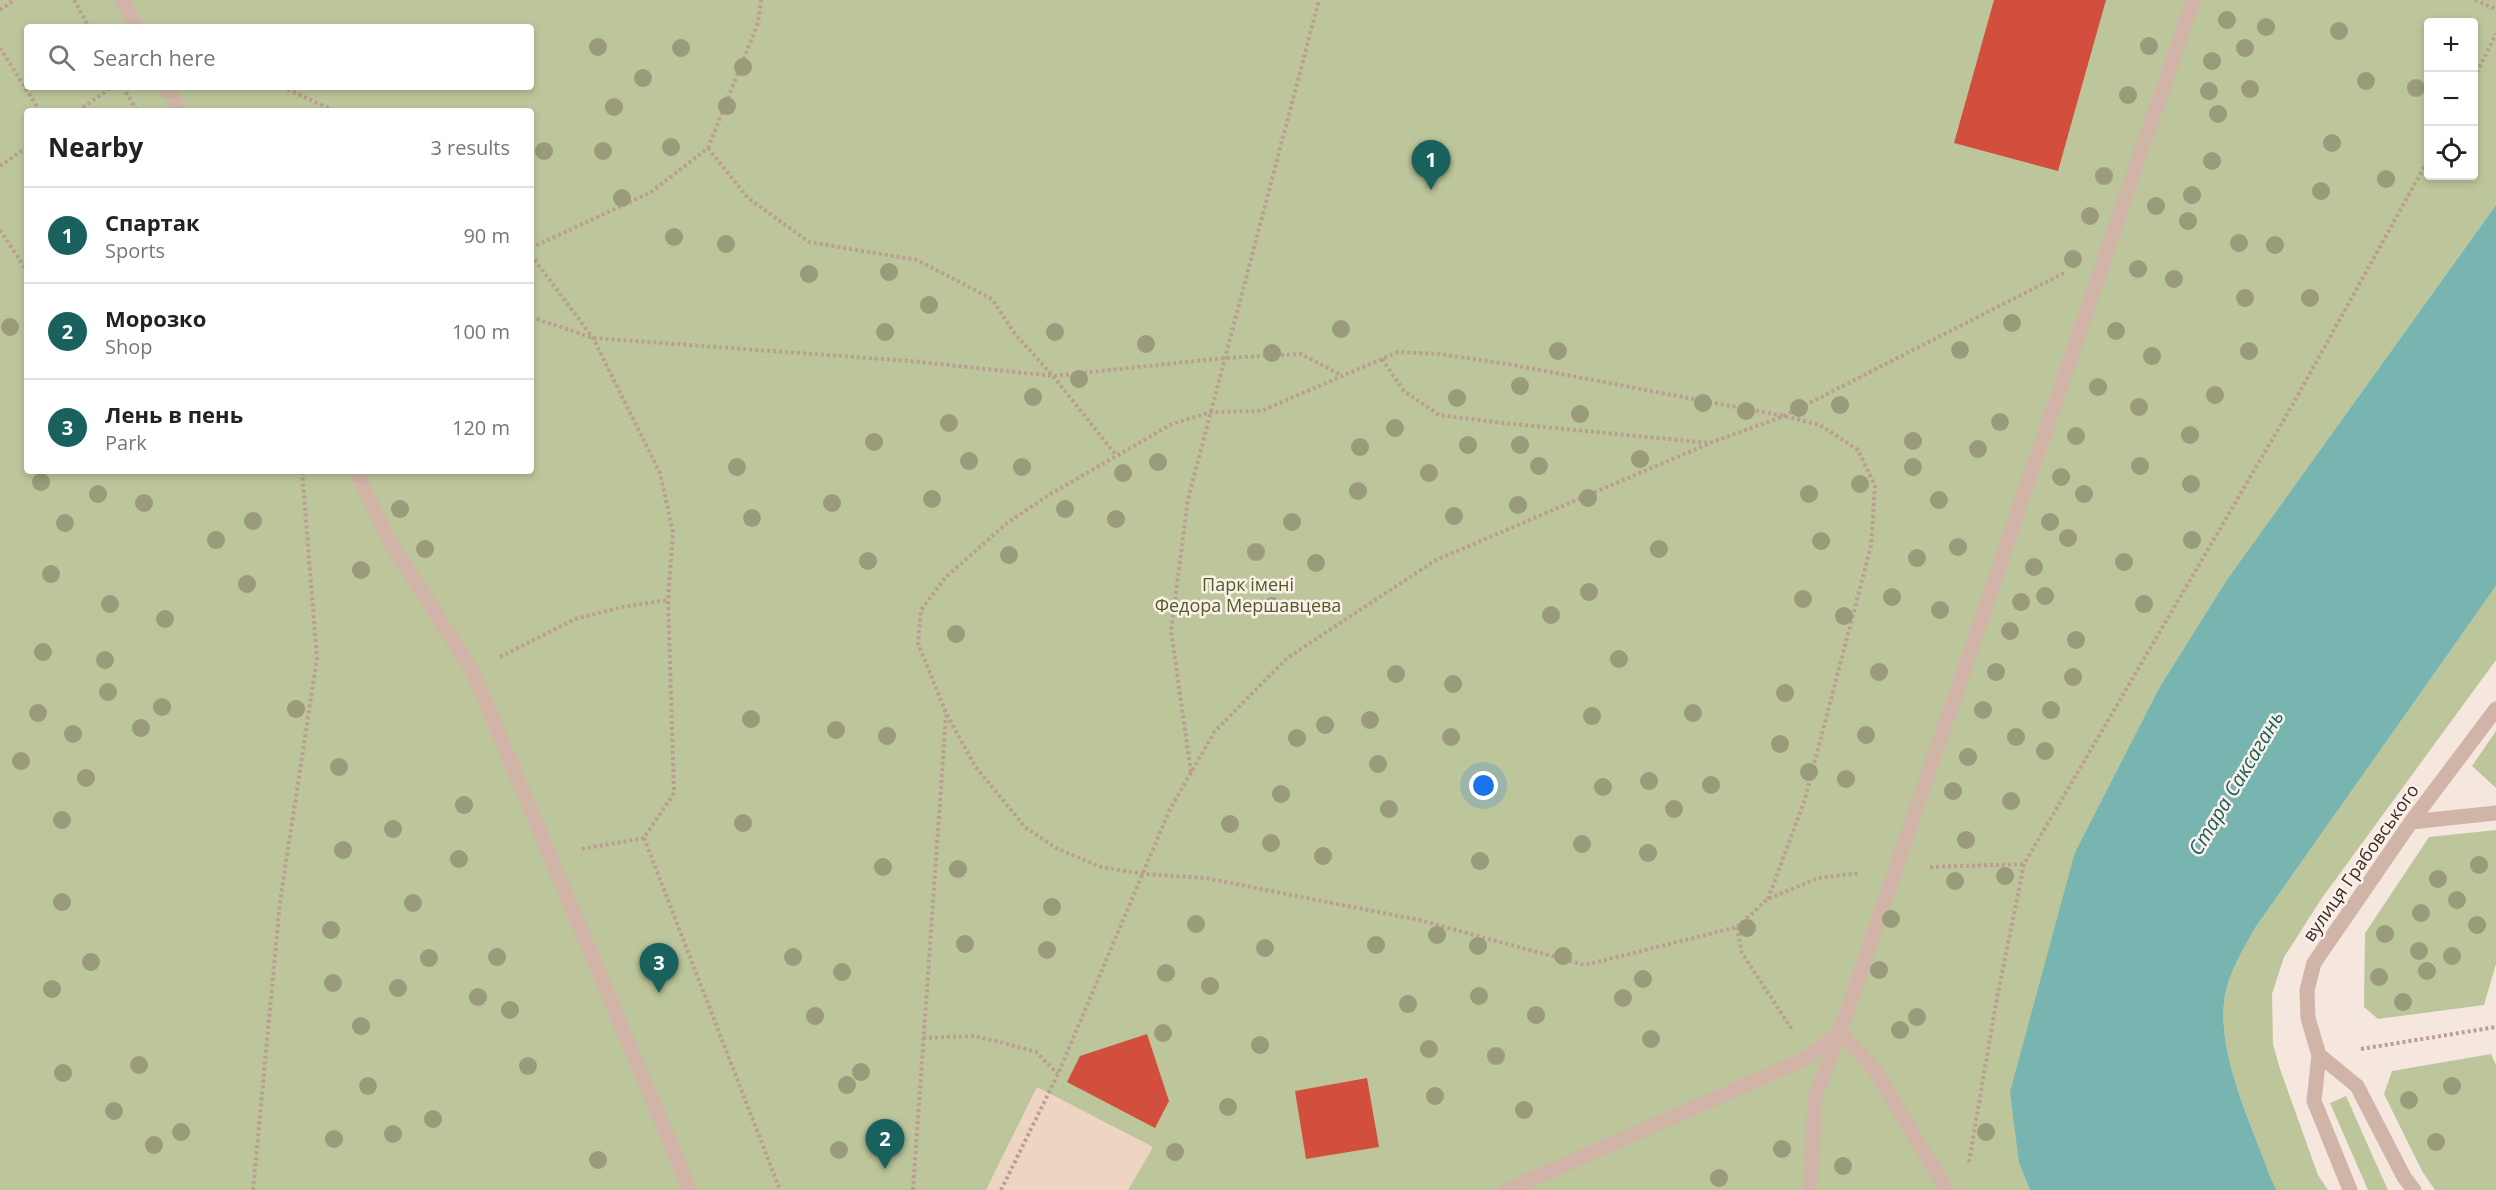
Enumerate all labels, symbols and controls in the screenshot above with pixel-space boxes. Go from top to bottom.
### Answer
map controls [2424,18,2478,180]
button: + [2424,18,2478,72]
search box [24,24,534,90]
icon: search [45,41,78,74]
text: Search here [93,42,216,72]
button: − [2424,72,2478,126]
button: locate [2424,126,2478,180]
text: Nearby [48,129,143,165]
text: 3 results [430,134,510,161]
pin: 1 [1412,140,1450,190]
text: Спартак [105,207,200,237]
text: 1 [62,222,73,249]
text: 90 m [463,222,510,249]
text: Sports [105,237,165,264]
text: Морозко [105,303,206,333]
text: 2 [62,318,73,345]
text: 100 m [452,318,510,345]
text: Shop [105,333,153,360]
text: Лень в пень [105,399,243,429]
text: 3 [62,414,73,441]
text: 120 m [452,414,510,441]
text: Park [105,429,147,456]
park label: Парк імені Федора Мершавцева [1155,572,1341,617]
water label: Стара Саксагань [2182,705,2289,860]
your location [1469,771,1498,800]
street label: вулиця Грабовського [2297,779,2424,946]
pin: 3 [640,944,678,993]
pin: 2 [866,1120,904,1169]

